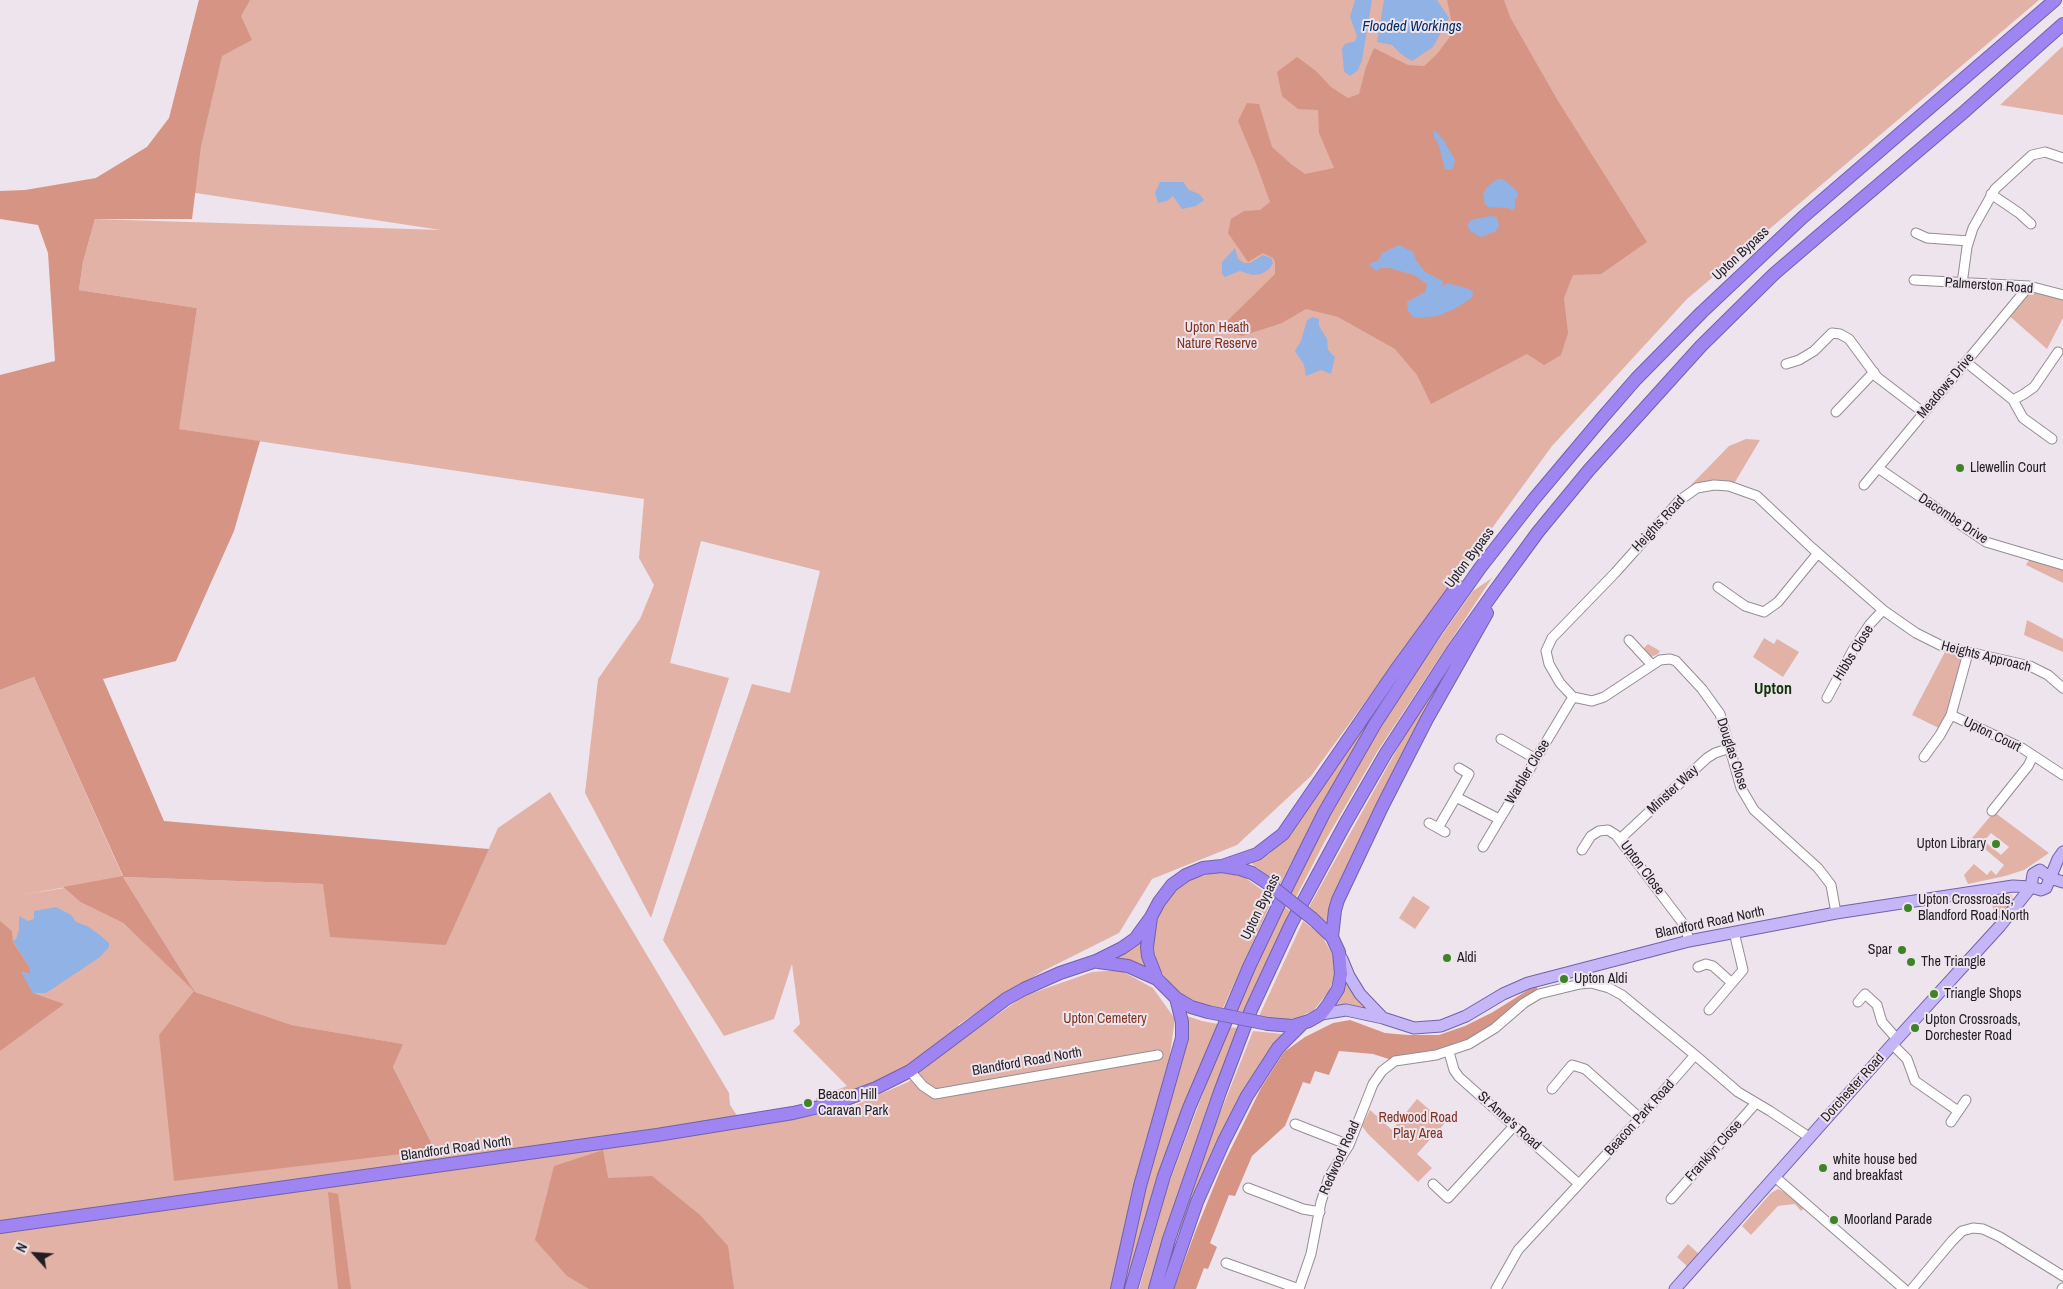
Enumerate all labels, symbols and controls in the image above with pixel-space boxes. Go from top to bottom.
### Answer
water label: Flooded Workings [1362,18,1462,36]
street label: Upton Bypass [1709,223,1773,285]
street label: Palmerston Road [1944,275,2034,297]
park label: Upton Heath Nature Reserve [1177,320,1257,352]
street label: Meadows Drive [1914,350,1978,422]
place label: Llewellin Court [1970,460,2046,476]
marker: Llewellin Court [1954,462,1966,474]
street label: Dacombe Drive [1915,490,1991,548]
street label: Heights Road [1629,493,1689,555]
street label: Upton Bypass [1442,524,1498,592]
street label: Hibbs Close [1830,622,1878,684]
street label: Heights Approach [1939,638,2033,676]
district label: Upton [1754,680,1792,700]
street label: Upton Court [1961,714,2023,756]
street label: Douglas Close [1712,716,1752,792]
street label: Warbler Close [1502,737,1554,807]
street label: Minster Way [1644,762,1702,818]
place label: Upton Library [1916,836,1986,852]
street label: Upton Close [1616,838,1668,898]
marker: Upton Library [1990,838,2002,850]
street label: Upton Bypass [1238,871,1284,943]
place label: Upton Crossroads, Blandford Road North [1918,892,2029,924]
marker: Upton Crossroads, Blandford Road North [1902,902,1914,914]
street label: Blandford Road North [1654,903,1766,943]
place label: Spar [1868,942,1892,958]
marker: Spar [1896,944,1908,956]
place label: Aldi [1457,950,1477,966]
marker: Aldi [1441,952,1453,964]
place label: The Triangle [1921,954,1986,970]
marker: The Triangle [1905,956,1917,968]
place label: Upton Aldi [1574,971,1628,987]
marker: Upton Aldi [1558,973,1570,985]
place label: Triangle Shops [1944,986,2021,1002]
marker: Triangle Shops [1928,988,1940,1000]
park label: Upton Cemetery [1063,1011,1147,1027]
place label: Upton Crossroads, Dorchester Road [1925,1012,2021,1044]
marker: Upton Crossroads, Dorchester Road [1909,1022,1921,1034]
street label: Blandford Road North [971,1044,1083,1080]
street label: Dorchester Road [1818,1050,1888,1126]
street label: Beacon Park Road [1602,1077,1678,1159]
place label: Beacon Hill Caravan Park [818,1087,888,1120]
street label: St Anne's Road [1474,1088,1544,1154]
marker: Beacon Hill Caravan Park [802,1097,814,1109]
park label: Redwood Road Play Area [1378,1110,1458,1142]
street label: Franklyn Close [1682,1117,1746,1185]
street label: Redwood Road [1316,1118,1364,1198]
street label: Blandford Road North [400,1133,512,1165]
place label: white house bed and breakfast [1833,1152,1917,1184]
marker: white house bed and breakfast [1817,1162,1829,1174]
place label: Moorland Parade [1844,1212,1932,1228]
marker: Moorland Parade [1828,1214,1840,1226]
north arrow [10,1229,60,1279]
text: N [12,1240,31,1255]

